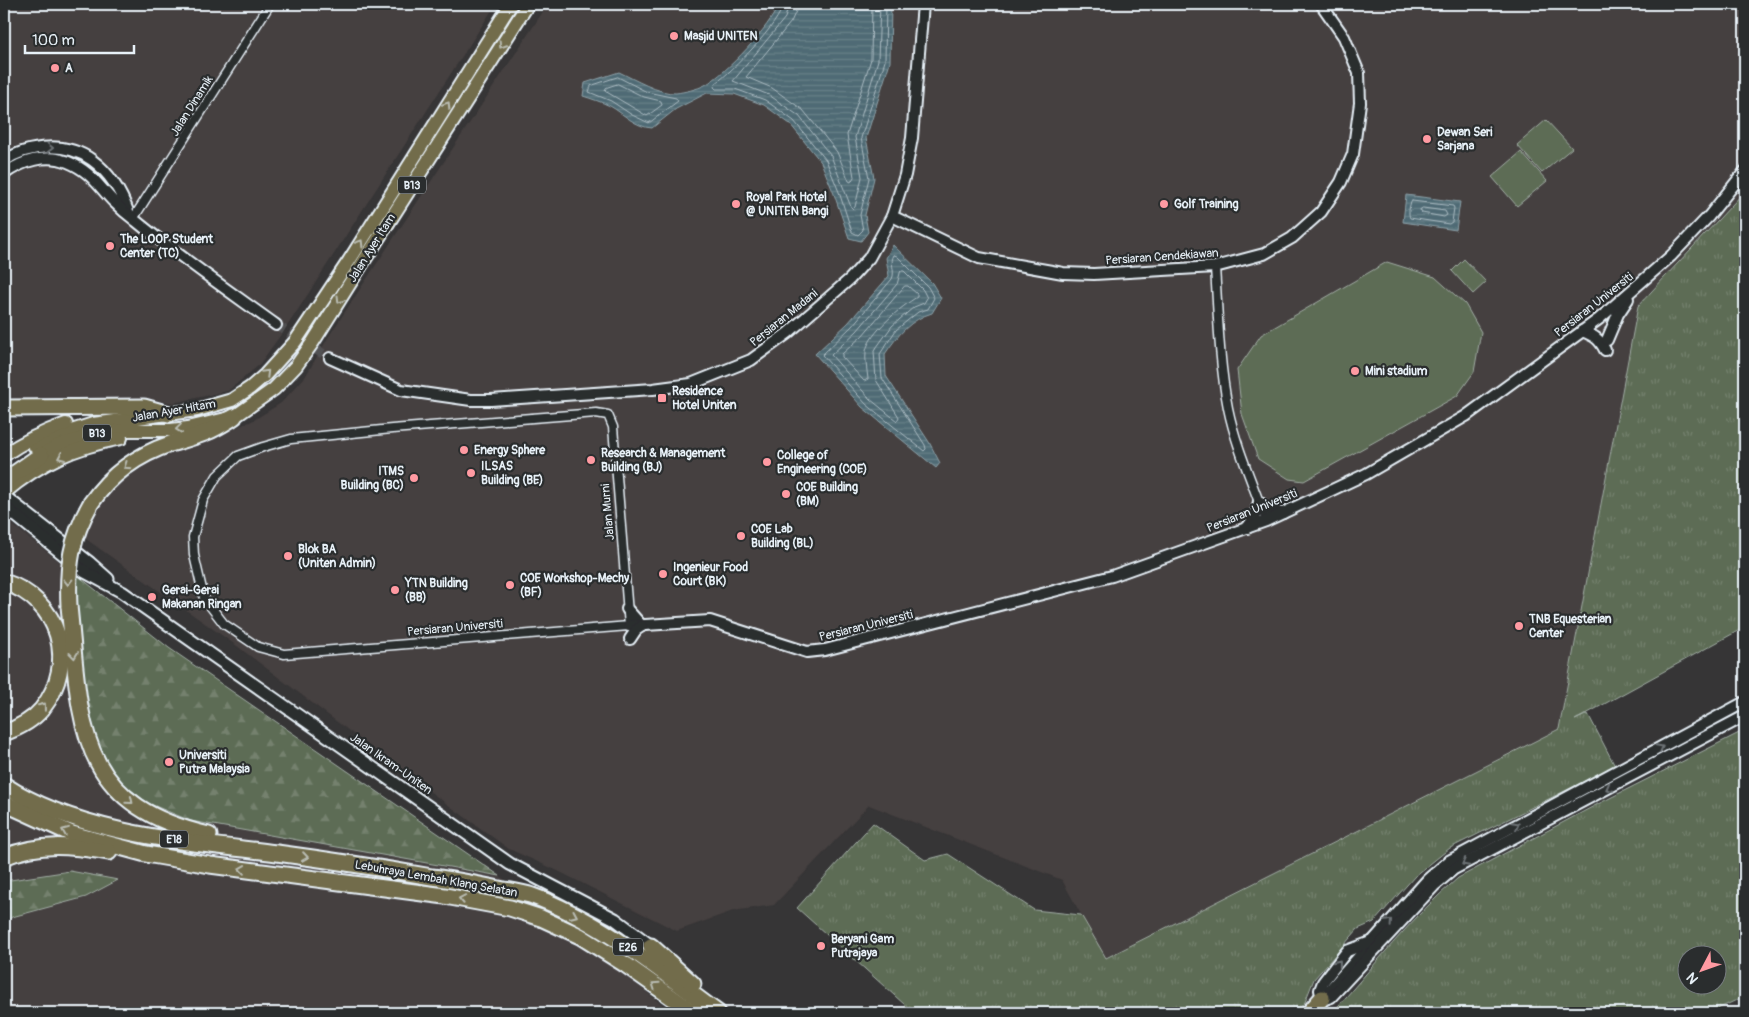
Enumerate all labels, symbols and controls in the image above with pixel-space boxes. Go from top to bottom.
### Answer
scale bar [25,22,134,54]
place label: Masjid UNITEN [684,29,758,44]
marker: Masjid UNITEN [668,30,680,42]
text: 100 m [32,31,75,50]
one-way arrow [498,39,508,48]
place label: A [65,61,73,76]
marker: A [49,62,61,74]
street label: Jalan Dinamik [167,73,217,139]
one-way arrow [441,101,450,111]
place label: Dewan Seri Sarjana [1437,125,1493,154]
marker: Dewan Seri Sarjana [1421,133,1433,145]
one-way arrow [46,143,54,153]
road number: B13 [398,176,426,194]
place label: Royal Park Hotel @ UNITEN Bangi [746,190,828,219]
place label: Golf Training [1174,197,1239,212]
marker: Royal Park Hotel @ UNITEN Bangi [730,198,742,210]
marker: Golf Training [1158,198,1170,210]
street label: Jalan Ayer Itam [345,210,399,285]
place label: The LOOP Student Center (TC) [119,232,214,261]
one-way arrow [354,239,364,248]
marker: The LOOP Student Center (TC) [104,240,116,252]
street label: Persiaran Cendekiawan [1105,246,1219,268]
street label: Persiaran Universiti [1552,270,1636,340]
street label: Persiaran Madani [747,286,821,350]
one-way arrow [336,295,346,304]
place label: Mini stadium [1365,364,1428,379]
marker: Mini stadium [1349,365,1361,377]
one-way arrow [260,370,269,379]
place label: Residence Hotel Uniten [672,384,737,413]
marker: Residence Hotel Uniten [656,392,668,404]
street label: Jalan Ayer Hitam [131,396,217,426]
one-way arrow [175,423,183,434]
road number: B13 [83,424,111,442]
place label: Energy Sphere [474,443,546,458]
marker: Energy Sphere [458,444,470,456]
place label: Research & Management Building (BJ) [601,446,727,475]
place label: College of Engineering (COE) [777,448,867,477]
one-way arrow [57,450,66,461]
marker: Research & Management Building (BJ) [585,454,597,466]
marker: College of Engineering (COE) [761,456,773,468]
place label: ILSAS Building (BE) [481,459,543,488]
one-way arrow [123,460,133,469]
place label: ITMS Building (BC) [341,464,404,493]
marker: ILSAS Building (BE) [465,467,477,479]
marker: ITMS Building (BC) [408,472,420,484]
place label: COE Building (BM) [796,480,858,509]
street label: Jalan Murni [598,483,618,541]
street label: Persiaran Universiti [1205,486,1299,536]
marker: COE Building (BM) [780,488,792,500]
place label: COE Lab Building (BL) [751,522,814,551]
marker: COE Lab Building (BL) [735,530,747,542]
place label: Blok BA (Uniten Admin) [298,542,376,571]
marker: Blok BA (Uniten Admin) [282,550,294,562]
place label: Ingenieur Food Court (BK) [673,560,748,589]
marker: Ingenieur Food Court (BK) [657,568,669,580]
place label: COE Workshop-Mechy (BF) [520,571,630,600]
place label: YTN Building (BB) [404,576,468,605]
one-way arrow [63,579,73,587]
marker: COE Workshop-Mechy (BF) [504,579,516,591]
place label: Gerai-Gerai Makanan Ringan [162,583,242,612]
marker: YTN Building (BB) [389,584,401,596]
marker: Gerai-Gerai Makanan Ringan [146,591,158,603]
street label: Persiaran Universiti [818,607,914,645]
place label: TNB Equesterian Center [1528,612,1612,641]
street label: Persiaran Universiti [406,616,504,640]
marker: TNB Equesterian Center [1513,620,1525,632]
one-way arrow [68,651,79,659]
one-way arrow [37,702,46,712]
street label: Jalan Ikram-Uniten [347,730,435,798]
one-way arrow [1654,744,1663,754]
place label: Universiti Putra Malaysia [179,748,250,777]
marker: Universiti Putra Malaysia [163,756,175,768]
one-way arrow [1605,782,1614,792]
one-way arrow [124,795,133,803]
one-way arrow [1511,821,1520,831]
one-way arrow [61,826,70,837]
road number: E18 [160,831,188,848]
one-way arrow [302,851,310,862]
street label: Lebuhraya Lembah Klang Selatan [353,857,519,901]
one-way arrow [1461,857,1470,867]
one-way arrow [237,864,245,875]
one-way arrow [458,894,467,905]
one-way arrow [569,908,578,919]
one-way arrow [1383,919,1392,928]
place label: Beryani Gam Putrajaya [831,932,894,961]
road number: E26 [613,939,643,956]
marker: Beryani Gam Putrajaya [815,940,827,952]
north arrow [1676,944,1726,994]
one-way arrow [1332,959,1341,968]
text: N [1683,969,1702,987]
one-way arrow [651,982,660,991]

